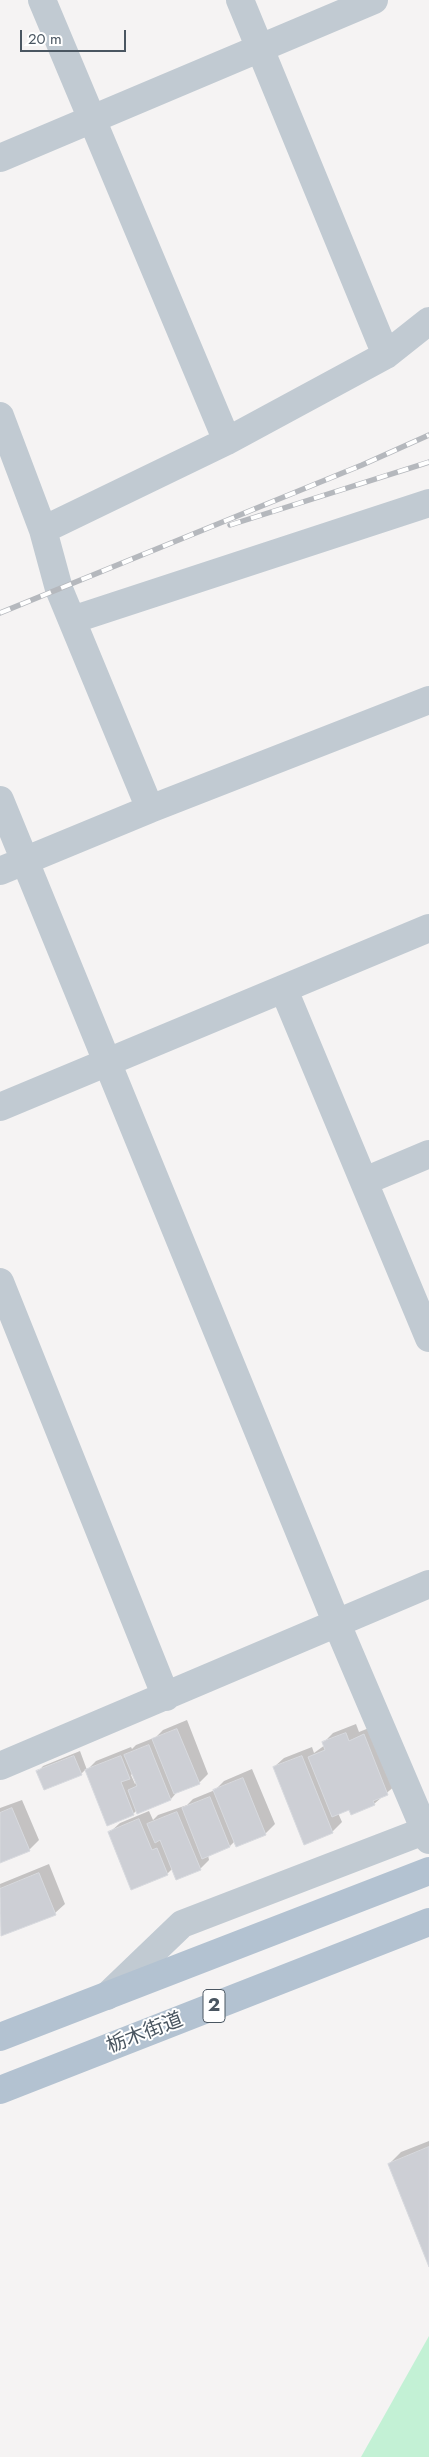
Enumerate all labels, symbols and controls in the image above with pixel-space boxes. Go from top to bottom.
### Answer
scale bar [22,20,129,52]
text: 20 m [28,28,62,50]
road number: 2 [203,1990,225,2022]
street label: 栃木街道 [103,2008,187,2060]

